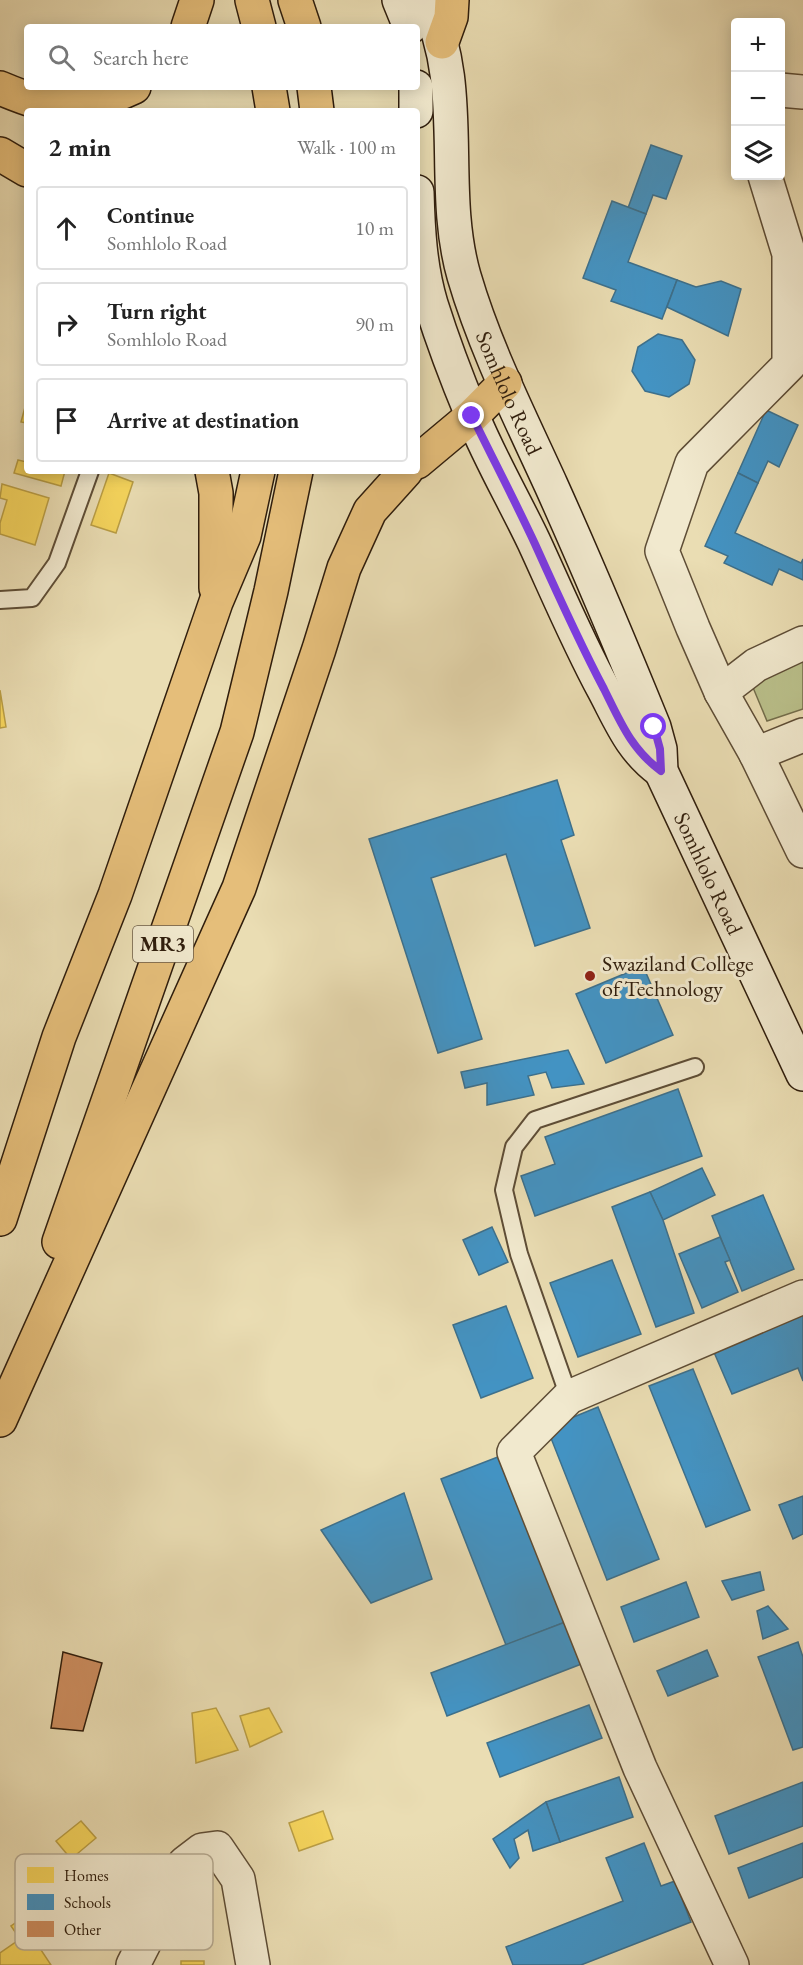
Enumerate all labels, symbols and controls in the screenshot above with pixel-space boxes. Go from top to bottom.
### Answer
map controls [731,18,785,180]
button: + [731,18,785,72]
search box [24,24,420,90]
icon: search [45,41,78,74]
text: Search here [93,43,188,72]
button: − [731,72,785,126]
button: layers [731,126,785,180]
text: 2 min [48,130,111,164]
text: Walk · 100 m [297,134,396,160]
text: Continue [107,201,194,230]
icon: ahead [50,212,83,245]
text: 10 m [355,215,394,241]
text: Somhlolo Road [107,230,227,256]
text: Turn right [107,297,206,326]
icon: right [50,308,83,341]
text: 90 m [355,311,394,337]
text: Somhlolo Road [107,326,227,352]
street label: Somhlolo Road [469,327,549,460]
route end [458,402,484,428]
icon: arrive [50,404,83,437]
text: Arrive at destination [107,406,299,435]
route start [640,713,666,739]
street label: Somhlolo Road [667,807,750,940]
road number: MR3 [133,926,193,962]
place label: Swaziland College of Technology [602,949,754,1003]
marker: Swaziland College of Technology [583,969,597,983]
legend [15,1854,213,1950]
text: Homes [64,1865,109,1886]
text: Schools [64,1892,111,1913]
text: Other [64,1919,102,1940]

